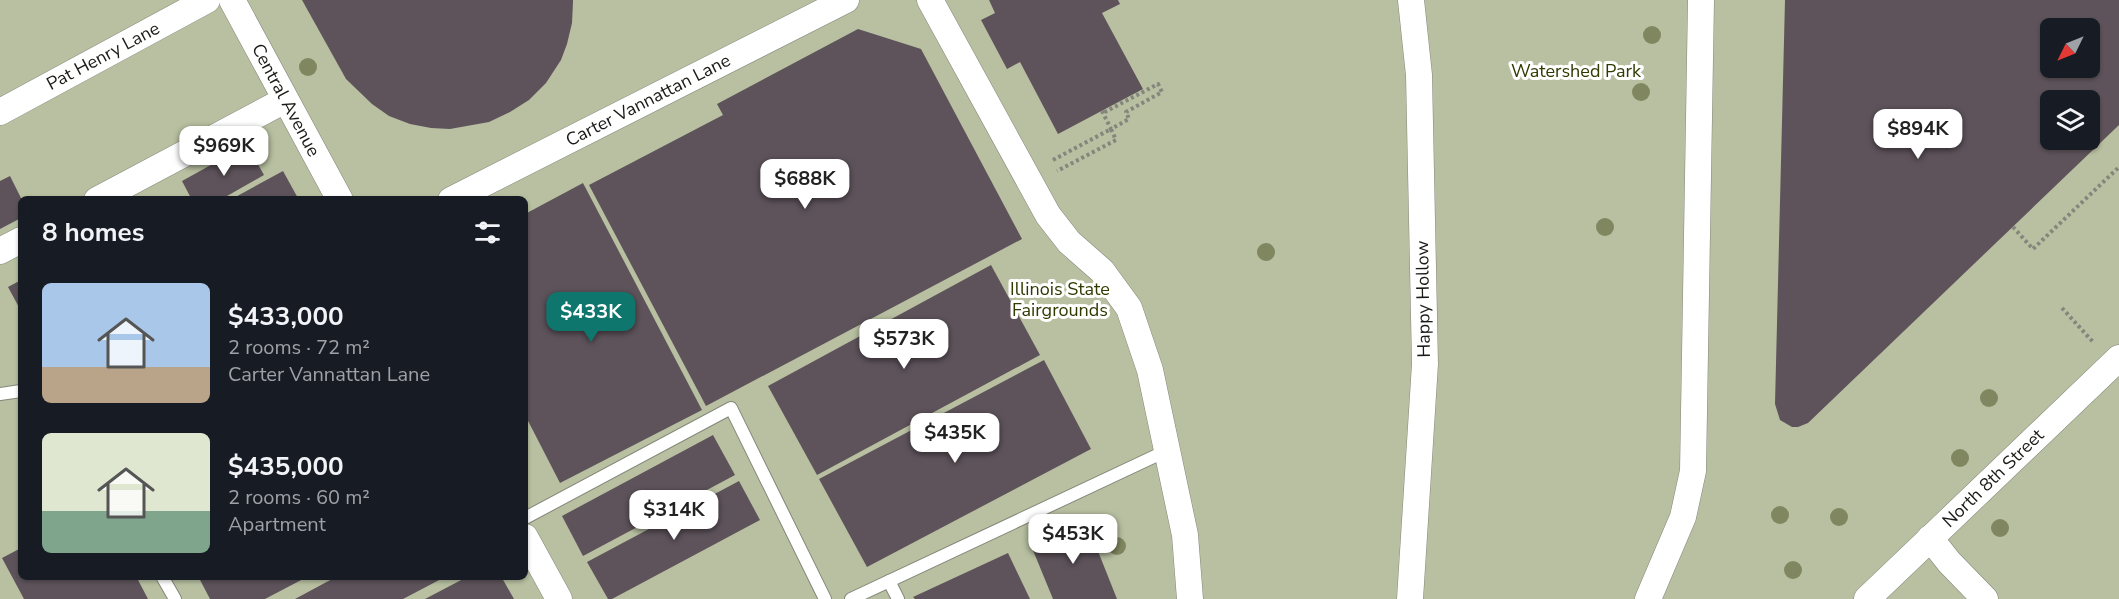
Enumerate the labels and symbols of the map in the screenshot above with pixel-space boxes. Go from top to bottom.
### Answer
street label: Pat Henry Lane [42,16,164,96]
north arrow [2040,18,2100,78]
street label: Central Avenue [246,39,326,161]
street label: Carter Vannattan Lane [562,48,734,152]
park label: Watershed Park [1511,59,1642,83]
pin: $894K [1876,109,1960,160]
pin: $969K [182,126,266,177]
pin: $688K [763,159,847,210]
street label: Happy Hollow [1410,240,1436,358]
park label: Illinois State Fairgrounds [1010,277,1110,322]
pin: $433K [549,292,633,343]
pin: $573K [862,319,946,370]
pin: $435K [913,413,997,464]
street label: North 8th Street [1937,423,2049,533]
pin: $314K [632,490,716,541]
pin: $453K [1031,514,1115,565]

